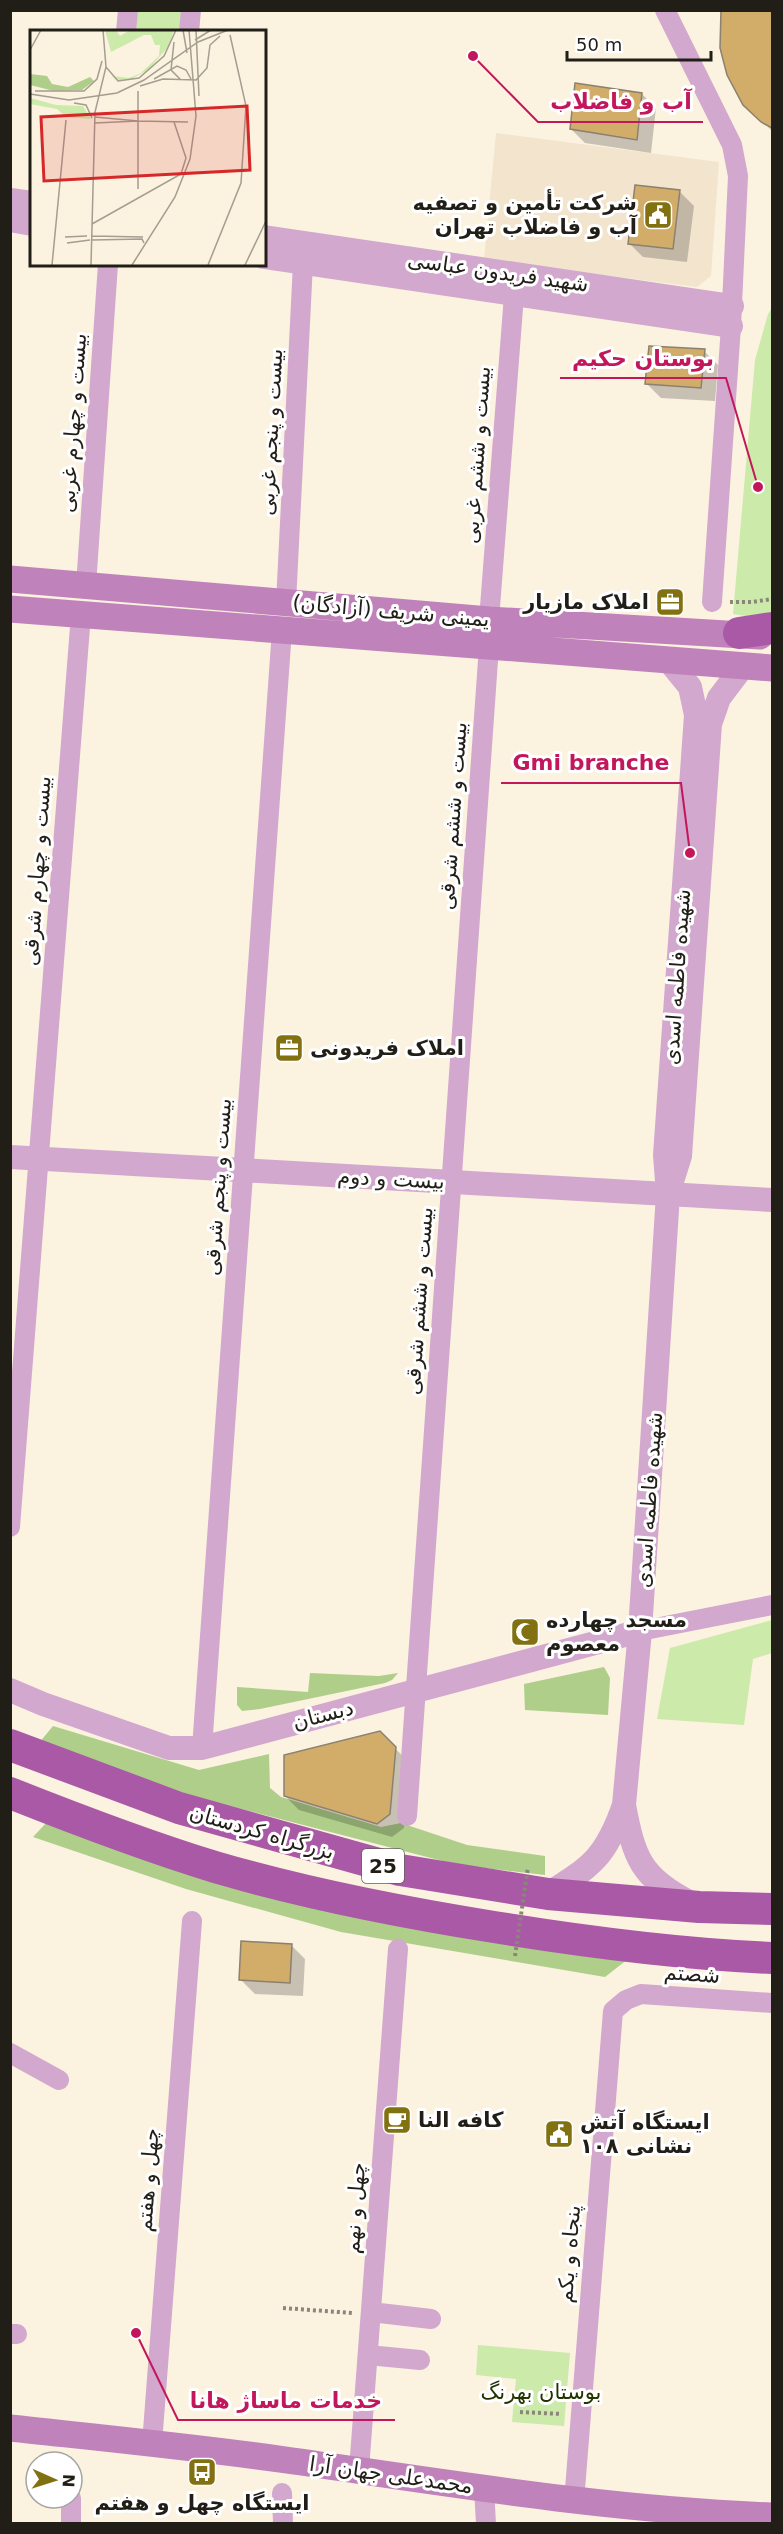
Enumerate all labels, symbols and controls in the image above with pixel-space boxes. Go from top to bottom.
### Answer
scale bar [567,24,711,62]
inset map [30,30,266,266]
text: 50 m [576,34,622,55]
callout: آب و فاضلاب [538,82,703,122]
text: آب و فاضلاب [550,87,692,115]
place label: شركت تأمين و تصفيه آب و فاضلاب تهران [413,188,638,239]
public building icon: شركت تأمين و تصفيه آب و فاضلاب تهران [642,199,674,231]
street label: شهید فریدون عباسی [406,247,590,297]
street label: بیست و چهارم غربی [55,332,91,514]
callout: بوستان حکیم [560,338,726,378]
text: بوستان حکیم [572,346,714,372]
street label: بیست و پنجم غربی [255,348,288,516]
street label: بیست و ششم غربی [459,365,496,545]
office icon: املاک مازیار [654,586,686,618]
street label: یمینی شریف (آزادگان) [292,589,491,632]
place label: املاک مازیار [522,590,649,614]
street label: بیست و ششم شرقی [434,721,473,911]
callout: Gmi branche [501,743,681,783]
text: Gmi branche [513,750,669,775]
street label: بیست و چهارم شرقی [18,775,56,967]
street label: شهیده فاطمه اسدی [659,888,695,1066]
office icon: املاک فریدونی [273,1032,305,1064]
place label: املاک فریدونی [310,1036,464,1060]
street label: بیست و پنجم شرقی [200,1097,237,1277]
street label: بیست و دوم [337,1164,445,1194]
street label: بیست و ششم شرقی [400,1206,439,1396]
street label: شهیده فاطمه اسدی [631,1411,667,1589]
place label: مسجد چهارده معصوم [546,1608,687,1656]
mosque icon: مسجد چهارده معصوم [509,1616,541,1648]
street label: دبستان [290,1695,356,1735]
street label: بزرگراه کردستان [187,1800,337,1864]
road number: 25 [362,1849,404,1883]
street label: شصتم [663,1960,721,1989]
cafe icon: کافه النا [381,2104,413,2136]
place label: کافه النا [418,2108,504,2132]
place label: ایستگاه آتش نشانی ۱۰۸ [580,2109,710,2158]
public building icon: ایستگاه آتش نشانی ۱۰۸ [543,2118,575,2150]
street label: چهل و هفتم [132,2127,165,2233]
street label: چهل و نهم [340,2161,371,2255]
street label: پنجاه و یکم [553,2204,586,2304]
callout: خدمات ماساژ هانا [178,2380,395,2420]
park label: بوستان بهرنگ [481,2380,601,2404]
text: خدمات ماساژ هانا [190,2388,382,2413]
north arrow [24,2450,84,2510]
street label: محمدعلی جهان آرا [308,2451,474,2498]
bus stop icon: ایستگاه چهل و هفتم [186,2456,218,2488]
text: N [59,2474,78,2488]
place label: ایستگاه چهل و هفتم [95,2490,309,2515]

